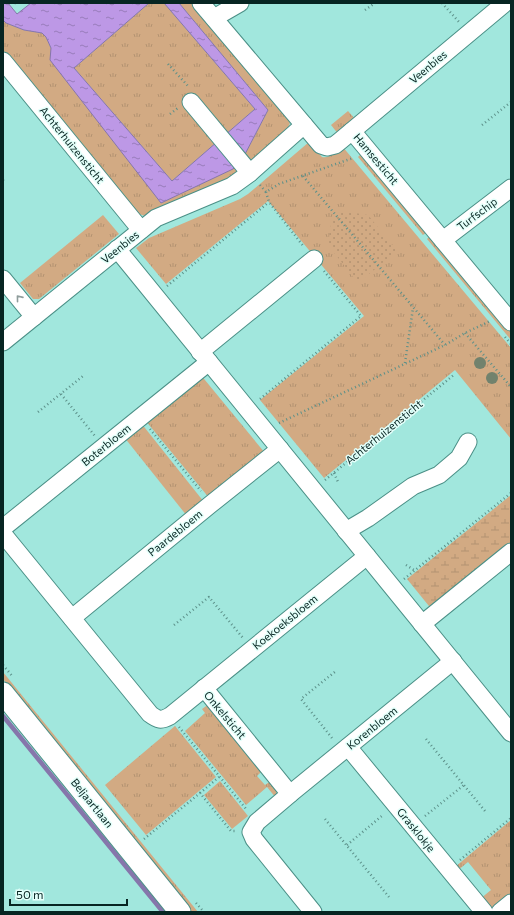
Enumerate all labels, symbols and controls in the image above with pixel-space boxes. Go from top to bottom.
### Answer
street label: Veenbies [406,47,449,86]
street label: Achterhuizensticht [37,104,108,186]
street label: Hamsesticht [351,130,402,187]
street label: Turfschip [454,194,499,233]
street label: Veenbies [98,227,141,266]
one-way arrow [16,295,23,302]
street label: Achterhuizensticht [343,396,425,467]
street label: Boterbloem [78,421,133,468]
street label: Paardebloem [145,507,204,558]
street label: Koekoeksbloem [250,591,320,652]
street label: Onkelsticht [202,688,249,742]
street label: Korenbloem [344,703,400,752]
street label: Beljaartlaan [69,775,116,830]
street label: Grasklokje [395,805,438,855]
scale bar [10,881,127,907]
text: 50 m [16,887,44,901]

